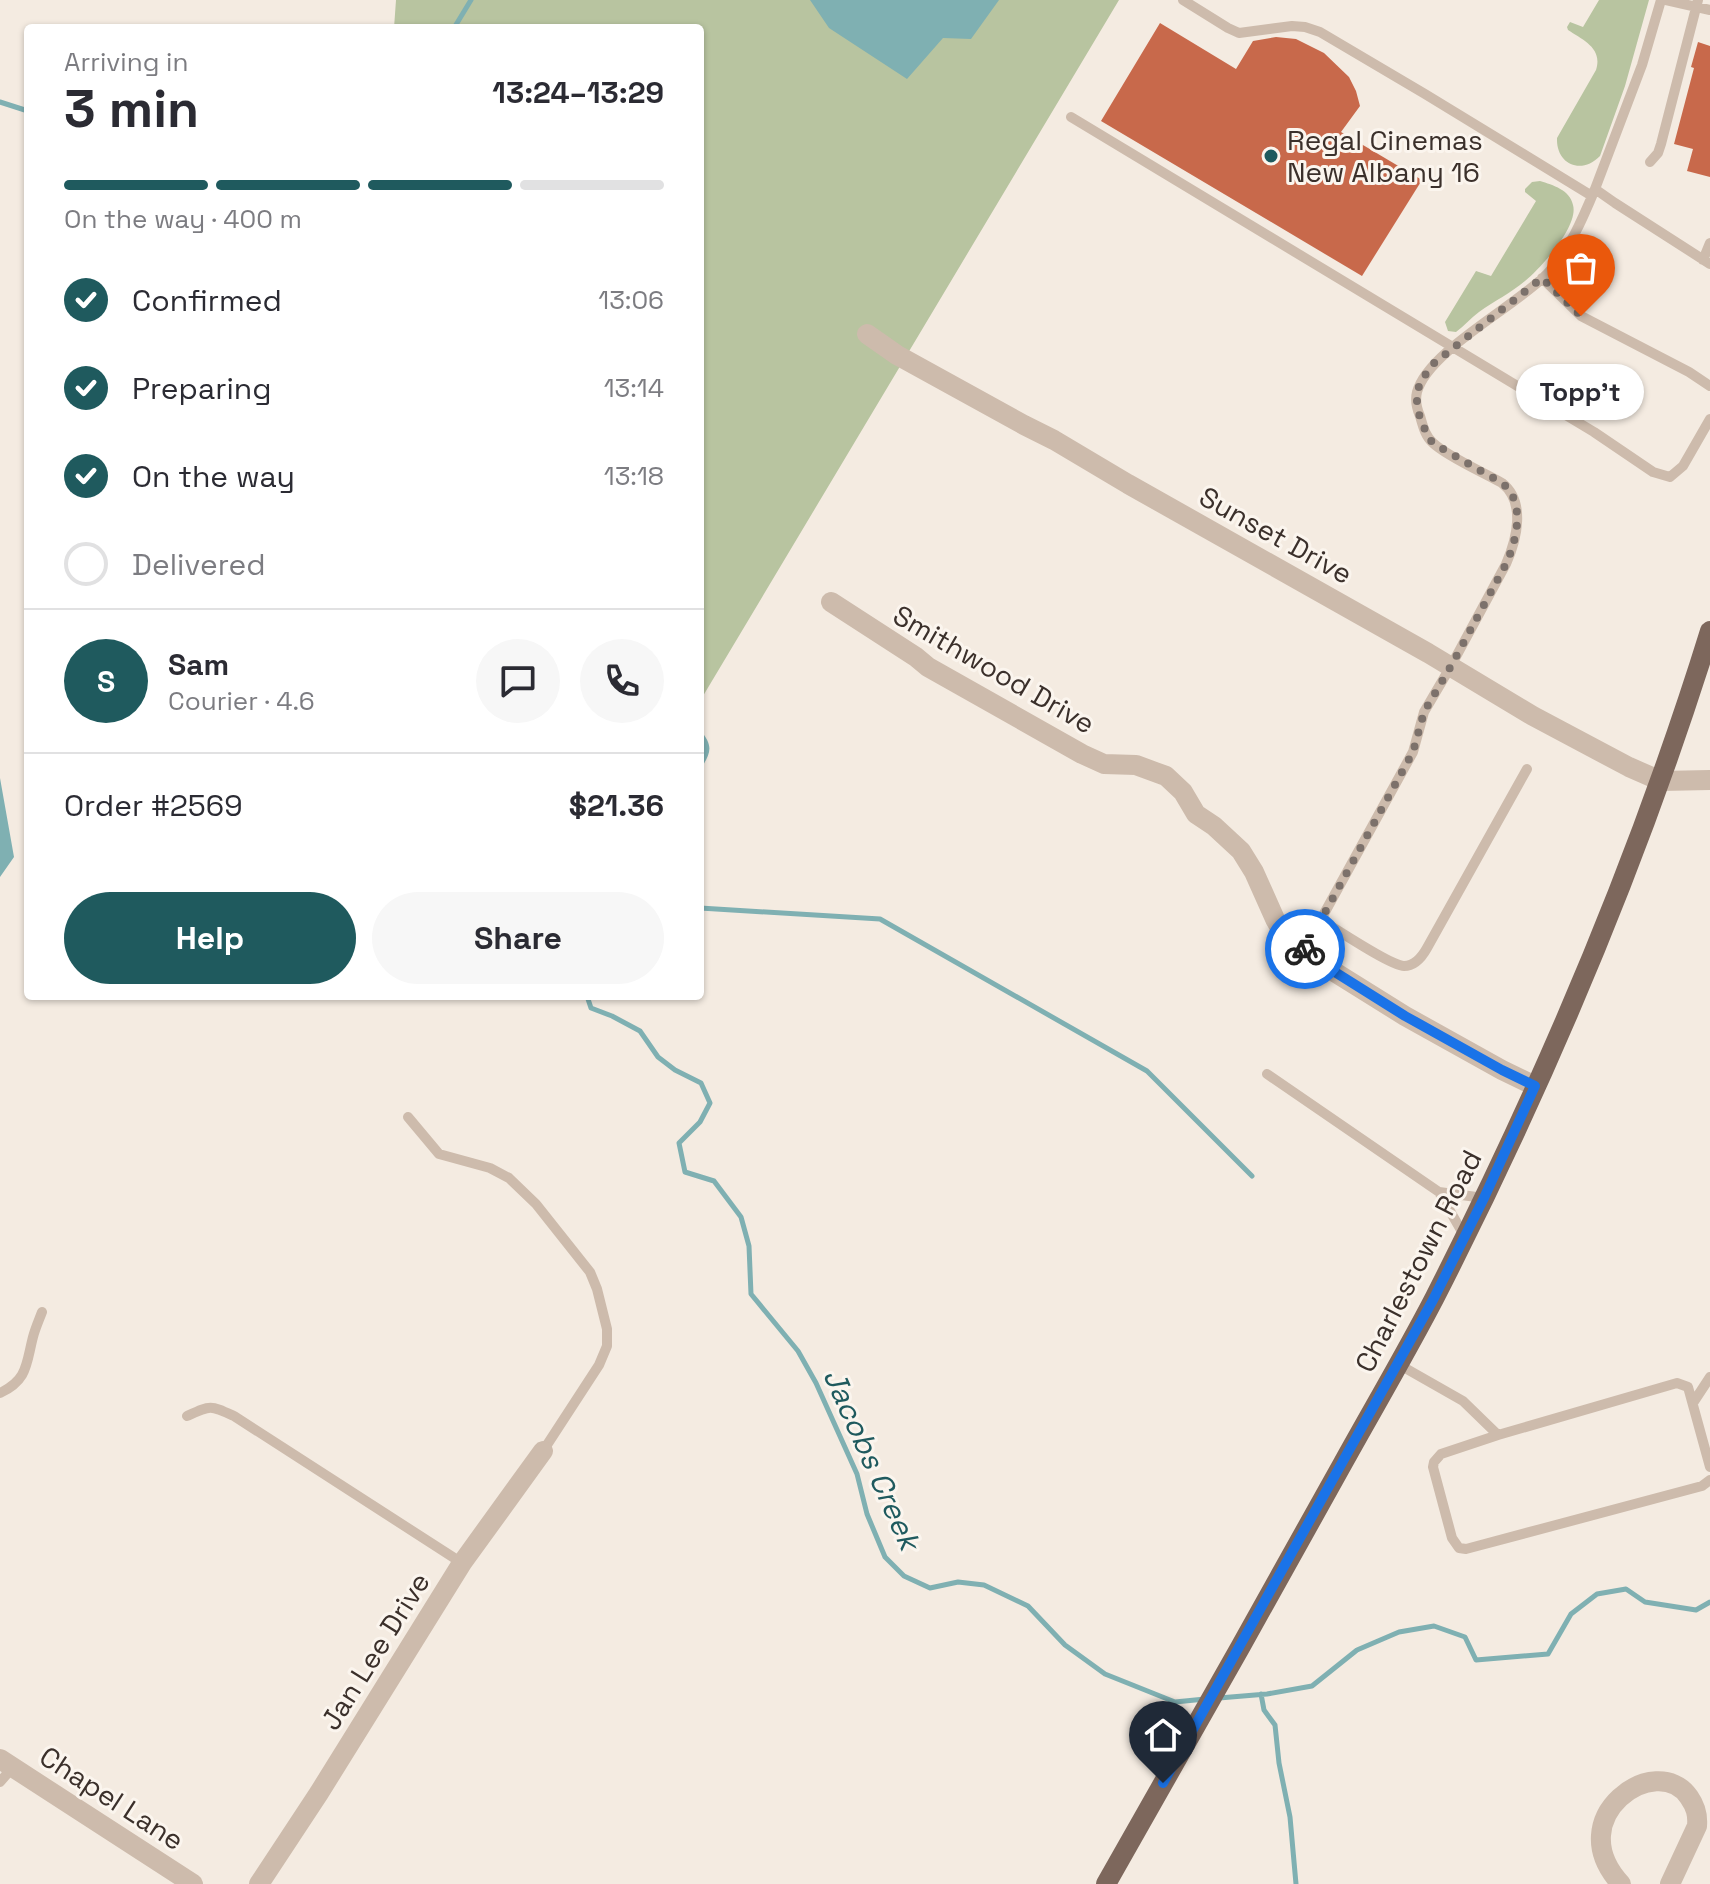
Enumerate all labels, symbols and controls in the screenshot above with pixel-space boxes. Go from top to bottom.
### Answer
text: Arriving in [64,45,188,79]
text: 13:24–13:29 [492,73,664,112]
text: 3 min [64,76,199,142]
place label: Regal Cinemas New Albany 16 [1287,122,1483,190]
marker: Regal Cinemas New Albany 16 [1262,147,1280,165]
text: On the way · 400 m [64,202,302,236]
pin [1547,234,1615,316]
icon: bag [1559,246,1603,290]
icon: check [64,278,108,322]
text: Confirmed [132,281,282,320]
text: 13:06 [598,283,664,317]
callout: Topp't [1517,364,1645,420]
icon: check [64,366,108,410]
text: Preparing [132,369,271,408]
text: 13:14 [604,371,664,405]
text: Topp't [1539,375,1621,409]
icon: check [64,454,108,498]
text: On the way [132,457,295,496]
text: 13:18 [604,459,664,493]
street label: Sunset Drive [1193,478,1359,592]
text: Delivered [132,545,266,584]
street label: Smithwood Drive [887,597,1101,741]
button: chat [476,639,560,723]
button: phone [580,639,664,723]
text: Sam [168,645,229,684]
text: S [97,662,115,701]
text: Courier · 4.6 [168,684,315,718]
text: Order #2569 [64,786,243,825]
text: $21.36 [569,786,664,825]
button: Help [64,892,356,984]
button: Share [372,892,664,984]
courier [1265,909,1345,989]
icon: bike [1283,927,1327,971]
street label: Charlestown Road [1346,1144,1490,1378]
water label: Jacobs Creek [815,1362,931,1559]
street label: Jan Lee Drive [312,1566,438,1736]
pin [1129,1701,1197,1783]
icon: home [1141,1713,1185,1757]
street label: Chapel Lane [33,1738,191,1858]

